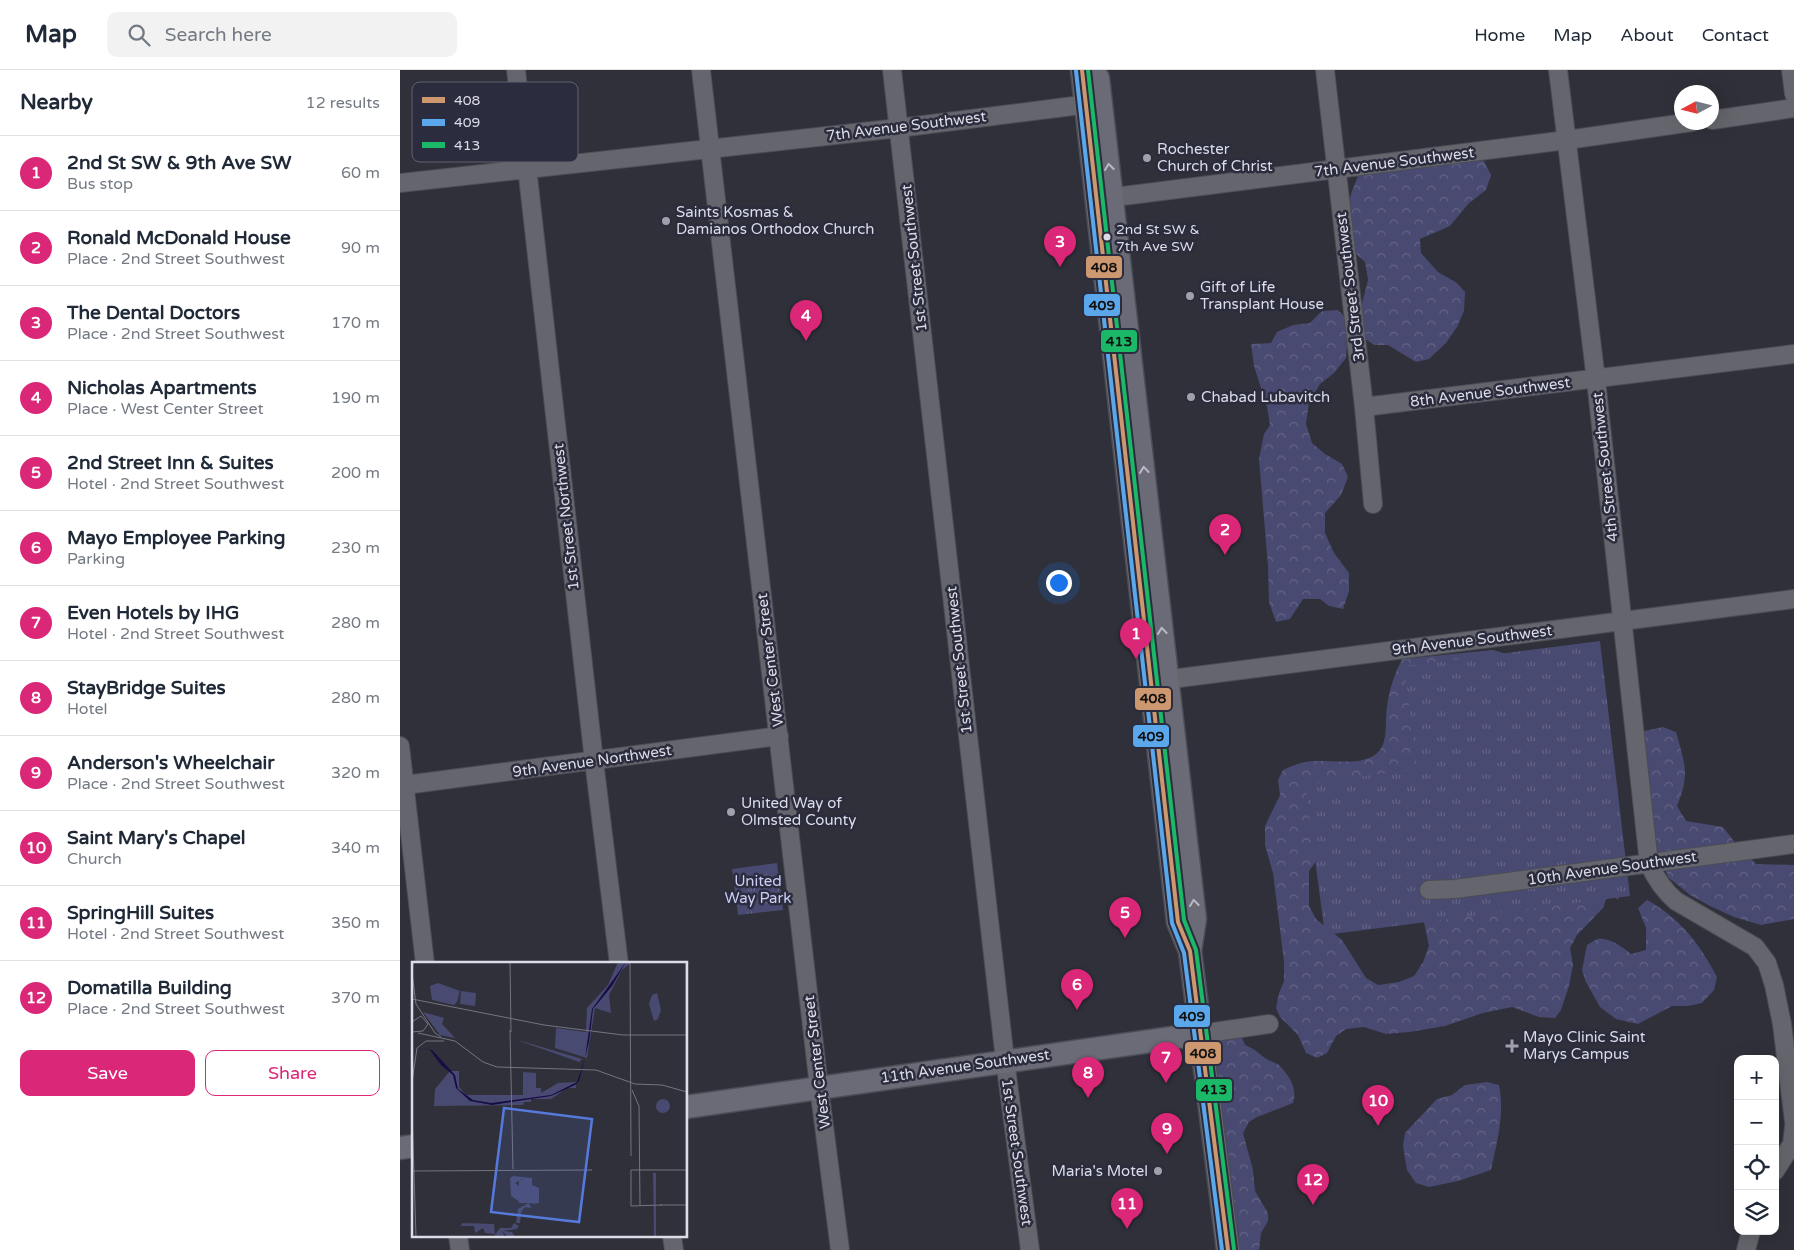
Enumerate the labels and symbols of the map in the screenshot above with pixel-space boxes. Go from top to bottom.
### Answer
legend [412,82,578,162]
north arrow [1674,85,1719,130]
text: 408 [454,92,481,109]
street label: 7th Avenue Southwest [825,107,987,145]
text: 409 [454,114,480,131]
text: 413 [454,137,480,154]
place label: Rochester Church of Christ [1157,140,1273,175]
street label: 7th Avenue Southwest [1313,143,1475,181]
marker: Rochester Church of Christ [1141,152,1153,164]
one-way arrow [1104,163,1115,171]
street label: 1st Street Southwest [897,183,931,333]
place label: Saints Kosmas & Damianos Orthodox Church [676,203,874,238]
street label: 3rd Street Southwest [1332,211,1368,363]
marker: Saints Kosmas & Damianos Orthodox Church [660,215,672,227]
place label: 2nd St SW & 7th Ave SW [1116,221,1200,255]
pin: 3 [1044,226,1076,267]
marker: 2nd St SW & 7th Ave SW [1102,232,1112,242]
line badge: 408 [1085,255,1123,279]
text: 408 [1091,259,1117,276]
place label: Gift of Life Transplant House [1200,278,1324,313]
marker: Gift of Life Transplant House [1184,290,1196,302]
line badge: 409 [1083,293,1121,317]
text: 409 [1089,297,1115,314]
pin: 4 [790,300,822,341]
line badge: 413 [1100,329,1138,353]
text: 413 [1106,333,1132,350]
street label: 8th Avenue Southwest [1409,373,1571,411]
place label: Chabad Lubavitch [1201,388,1330,406]
marker: Chabad Lubavitch [1185,391,1197,403]
street label: 4th Street Southwest [1588,391,1622,543]
street label: 1st Street Northwest [549,442,583,591]
one-way arrow [1139,465,1150,473]
pin: 2 [1209,514,1241,555]
your location [1046,570,1072,596]
street label: 1st Street Southwest [942,585,976,735]
street label: West Center Street [753,592,787,728]
pin: 1 [1120,618,1152,659]
street label: 9th Avenue Southwest [1391,621,1553,659]
one-way arrow [1157,627,1168,635]
line badge: 408 [1134,687,1172,711]
text: 408 [1140,690,1166,707]
line badge: 409 [1132,724,1170,748]
text: 409 [1138,728,1164,745]
street label: 9th Avenue Northwest [511,741,673,781]
place label: United Way of Olmsted County [741,794,856,829]
marker: United Way of Olmsted County [725,806,737,818]
street label: 10th Avenue Southwest [1526,847,1698,889]
park label: United Way Park [725,872,791,907]
pin: 5 [1109,897,1141,938]
one-way arrow [1189,899,1199,907]
inset map [412,962,688,1238]
pin: 6 [1061,969,1093,1010]
street label: West Center Street [800,994,834,1130]
line badge: 409 [1173,1004,1211,1028]
text: 409 [1179,1008,1205,1025]
place label: Mayo Clinic Saint Marys Campus [1523,1028,1646,1063]
marker: Mayo Clinic Saint Marys Campus [1505,1039,1519,1053]
line badge: 408 [1184,1041,1222,1065]
pin: 7 [1150,1042,1182,1083]
street label: 11th Avenue Southwest [879,1045,1051,1087]
text: 408 [1190,1045,1216,1062]
pin: 8 [1072,1057,1104,1098]
street label: 1st Street Southwest [998,1077,1036,1227]
line badge: 413 [1195,1078,1233,1102]
text: 413 [1201,1081,1227,1098]
pin: 10 [1362,1085,1394,1126]
pin: 9 [1151,1113,1183,1154]
place label: Maria's Motel [1052,1162,1148,1180]
pin: 12 [1297,1164,1329,1205]
marker: Maria's Motel [1152,1165,1164,1177]
pin: 11 [1111,1188,1143,1229]

